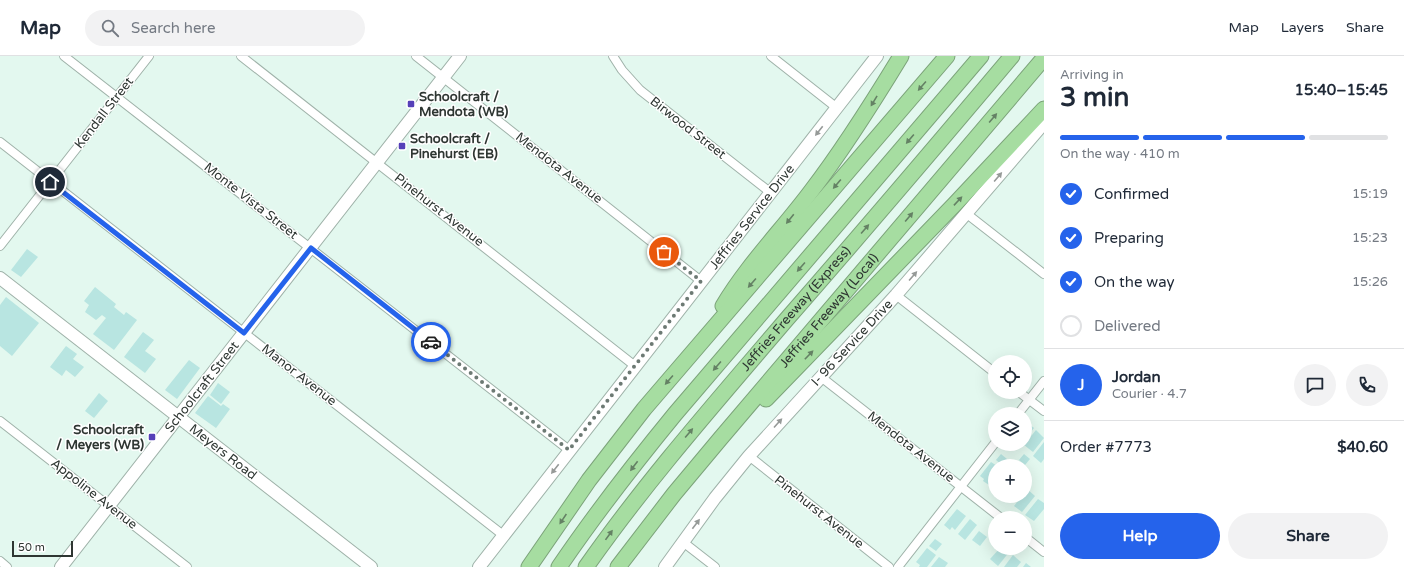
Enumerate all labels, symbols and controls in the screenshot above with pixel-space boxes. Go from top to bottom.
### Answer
search box [85,10,365,46]
text: Map [20,17,61,39]
icon: search [99,17,121,39]
text: Search here [131,19,215,37]
text: Map [1229,19,1259,36]
text: Layers [1281,19,1324,36]
text: Share [1346,19,1384,36]
text: Arriving in [1060,67,1124,83]
street label: Kendall Street [71,74,137,152]
one-way arrow [917,80,926,91]
text: 15:40–15:45 [1295,81,1388,99]
text: 3 min [1060,82,1129,113]
place label: Schoolcraft / Mendota (WB) [419,89,508,120]
street label: Birwood Street [647,93,729,163]
one-way arrow [870,95,877,107]
marker: Schoolcraft / Mendota (WB) [406,99,416,109]
one-way arrow [988,113,997,124]
one-way arrow [814,126,823,137]
street label: Mendota Avenue [512,129,606,207]
place label: Schoolcraft / Pinehurst (EB) [410,131,498,162]
one-way arrow [906,134,915,144]
marker: Schoolcraft / Pinehurst (EB) [397,141,407,151]
text: On the way · 410 m [1060,146,1180,162]
street label: Monte Vista Street [201,159,301,243]
street label: Jeffries Service Drive [706,161,798,273]
pin [33,165,67,199]
street label: Pinehurst Avenue [391,170,487,250]
icon: home [39,171,61,193]
one-way arrow [993,172,1003,182]
one-way arrow [833,179,842,190]
icon: check [1060,183,1082,205]
text: Confirmed [1094,185,1169,203]
text: 15:19 [1352,186,1388,202]
one-way arrow [953,196,963,206]
one-way arrow [904,212,913,223]
one-way arrow [786,213,795,224]
one-way arrow [861,223,870,234]
icon: check [1060,227,1082,249]
text: Preparing [1094,229,1164,247]
text: 15:23 [1352,230,1388,246]
pin [647,235,681,269]
icon: bag [653,241,675,263]
street label: Jeffries Freeway (Express) [738,243,854,375]
street label: Jeffries Freeway (Local) [776,250,882,371]
one-way arrow [797,262,806,272]
one-way arrow [909,270,918,281]
icon: check [1060,271,1082,293]
text: On the way [1094,273,1174,291]
text: 15:26 [1352,274,1388,290]
one-way arrow [748,277,757,288]
street label: I- 96 Service Drive [808,297,896,389]
text: Delivered [1094,317,1161,335]
courier [411,322,451,362]
icon: car [420,331,442,353]
street label: Schoolcraft Street [161,338,243,436]
street label: Manor Avenue [258,341,340,409]
one-way arrow [804,350,814,360]
map controls [988,355,1032,555]
button: locate [988,355,1032,399]
one-way arrow [712,360,721,371]
button: chat [1294,364,1336,406]
button: phone [1346,364,1388,406]
text: Jordan [1112,368,1161,386]
one-way arrow [664,374,673,385]
text: J [1078,376,1085,394]
text: Courier · 4.7 [1112,386,1187,402]
button: layers [988,407,1032,451]
street label: Mendota Avenue [864,408,958,486]
one-way arrow [774,418,783,429]
street label: Meyers Road [186,421,260,483]
place label: Schoolcraft / Meyers (WB) [56,422,144,453]
one-way arrow [685,428,694,439]
marker: Schoolcraft / Meyers (WB) [147,432,157,442]
text: Order #7773 [1060,438,1152,456]
text: $40.60 [1337,438,1388,456]
street label: Appoline Avenue [47,455,141,533]
button: + [988,459,1032,503]
one-way arrow [629,460,638,471]
one-way arrow [551,463,559,474]
street label: Pinehurst Avenue [771,472,867,552]
button: − [988,511,1032,555]
button: Help [1060,513,1220,559]
button: Share [1228,513,1388,559]
one-way arrow [559,514,567,525]
one-way arrow [692,519,700,529]
one-way arrow [605,530,613,541]
scale bar [12,539,73,558]
text: 50 m [18,541,45,554]

